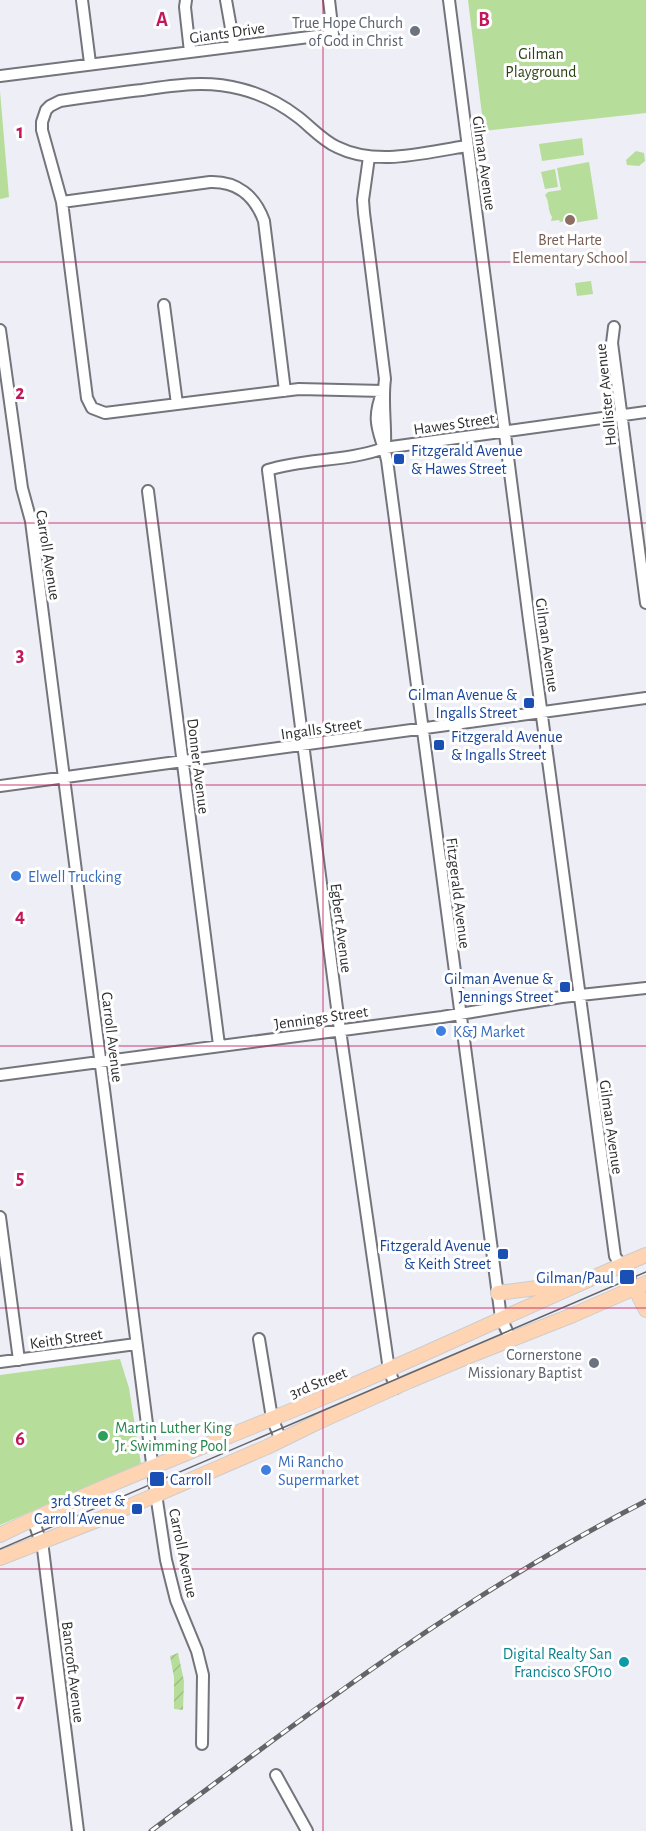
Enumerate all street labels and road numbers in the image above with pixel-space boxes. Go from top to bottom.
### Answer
street label: Giants Drive [188,20,266,46]
street label: Gilman Avenue [469,115,499,211]
street label: Hollister Avenue [593,343,619,447]
street label: Hawes Street [412,410,496,438]
street label: Carroll Avenue [33,509,63,601]
street label: Gilman Avenue [532,597,562,693]
street label: Ingalls Street [280,715,363,743]
street label: Donner Avenue [184,717,212,815]
street label: Fitzgerald Avenue [443,837,473,949]
street label: Egbert Avenue [328,882,354,974]
street label: Carroll Avenue [99,991,125,1083]
street label: Jennings Street [273,1003,369,1032]
street label: Gilman Avenue [596,1079,626,1175]
street label: Keith Street [29,1326,104,1352]
street label: 3rd Street [287,1364,349,1402]
street label: Carroll Avenue [166,1507,200,1599]
street label: Bancroft Avenue [59,1620,87,1724]

